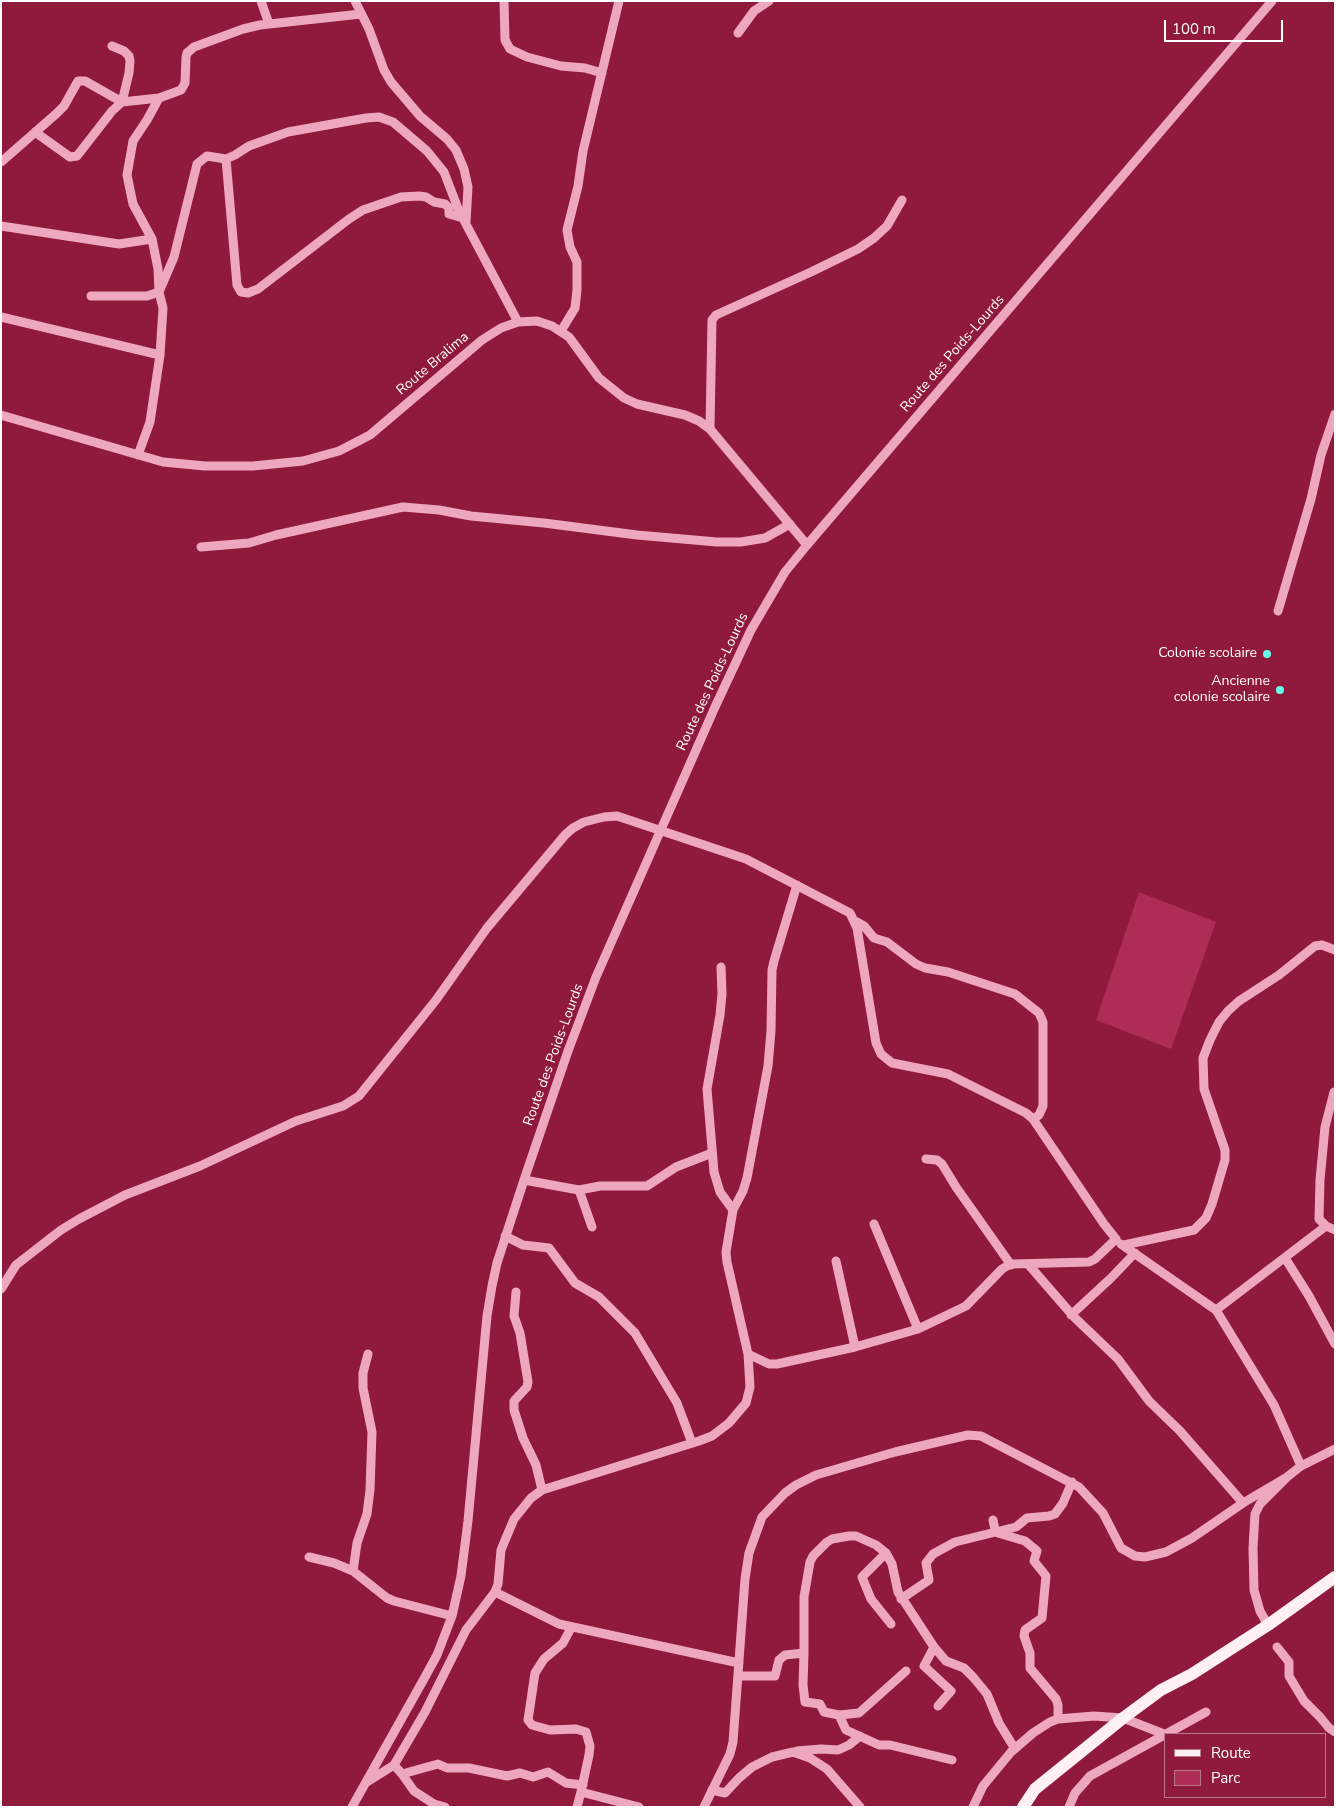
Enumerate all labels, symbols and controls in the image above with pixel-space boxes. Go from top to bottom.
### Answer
scale bar [1166,10,1285,42]
text: 100 m [1172,19,1216,39]
street label: Route des Poids-Lourds [897,292,1009,416]
street label: Route Bralima [393,329,473,399]
street label: Route des Poids-Lourds [674,610,752,754]
place label: Colonie scolaire [1158,646,1257,662]
marker: Colonie scolaire [1261,648,1273,660]
place label: Ancienne colonie scolaire [1174,674,1270,706]
marker: Ancienne colonie scolaire [1274,684,1286,696]
street label: Route des Poids-Lourds [520,982,588,1128]
legend [1164,1733,1326,1798]
text: Route [1211,1743,1251,1763]
text: Parc [1211,1768,1240,1788]

